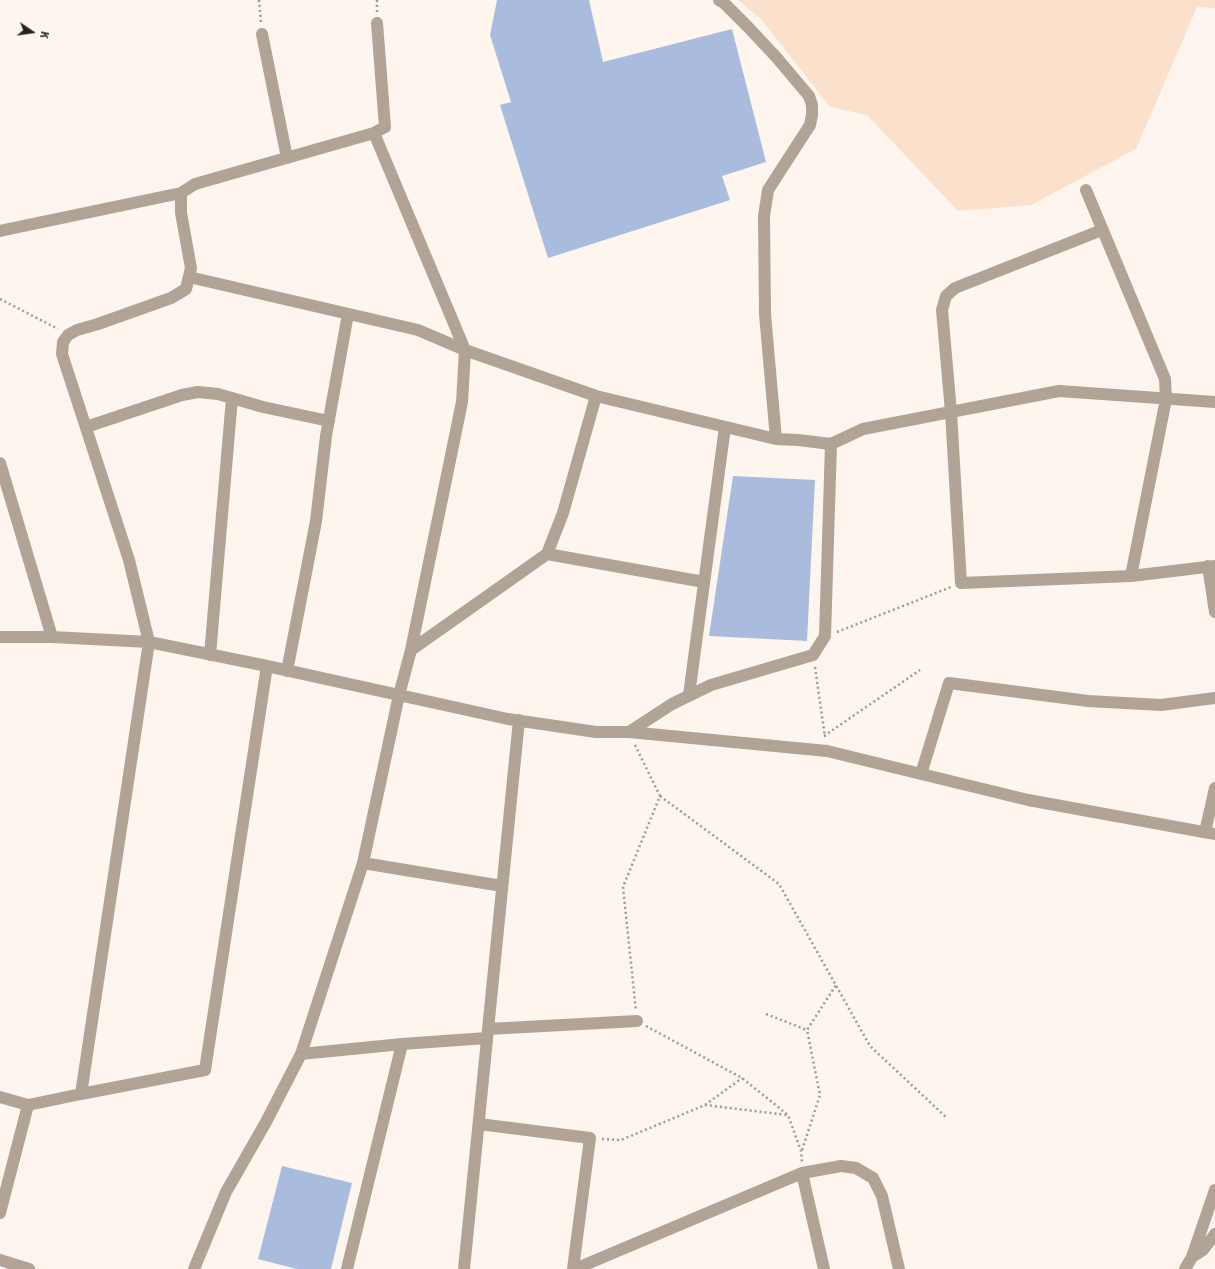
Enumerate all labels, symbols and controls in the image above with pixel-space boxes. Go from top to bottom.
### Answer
north arrow [12,12,52,52]
text: K [37,30,51,40]

